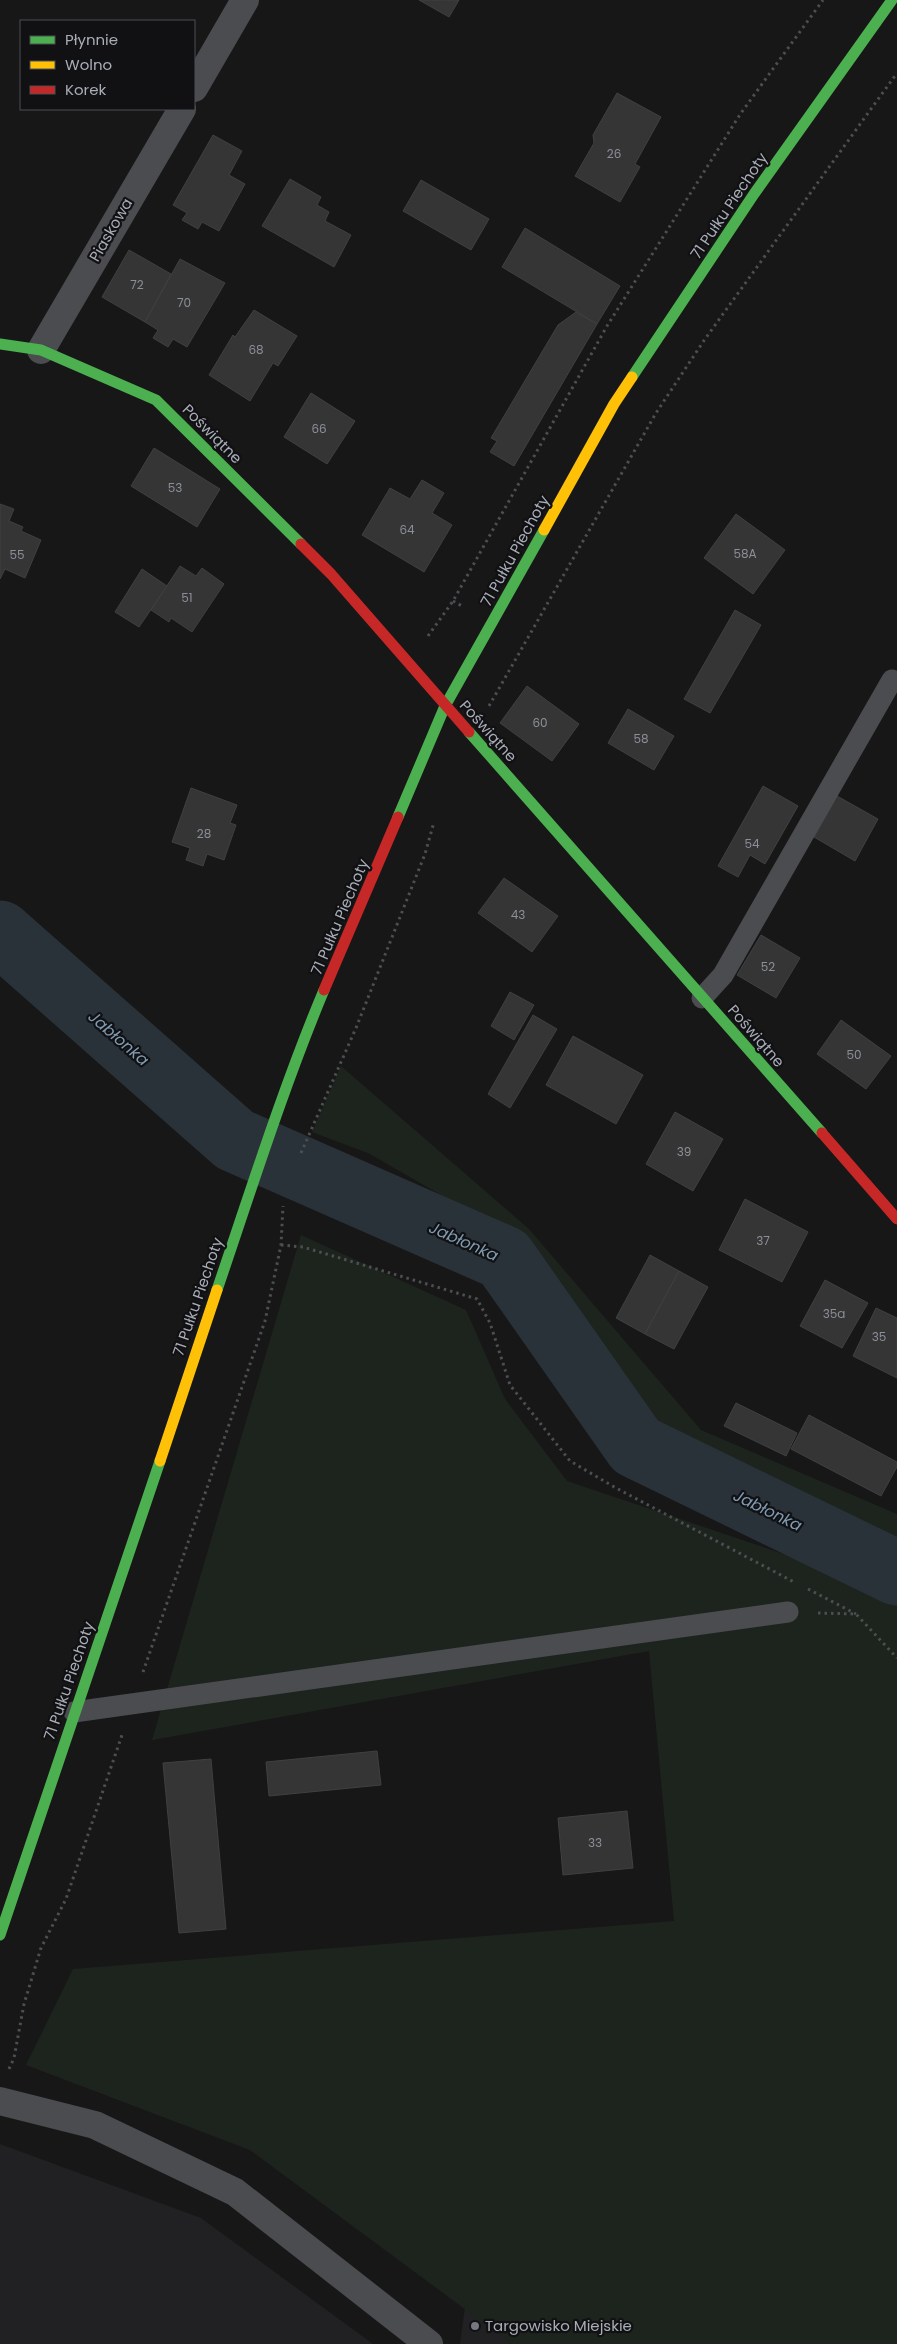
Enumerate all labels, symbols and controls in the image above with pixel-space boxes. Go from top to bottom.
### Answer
legend [20,20,195,110]
text: Płynnie [65,29,118,50]
text: Wolno [65,54,112,75]
text: Korek [65,79,106,100]
house number: 26 [607,145,621,162]
street label: 71 Pułku Piechoty [685,148,772,263]
street label: Piaskowa [84,194,137,265]
house number: 72 [130,276,144,293]
house number: 70 [177,294,191,311]
house number: 68 [248,341,264,358]
street label: Poświątne [178,399,247,468]
house number: 66 [311,420,327,437]
house number: 53 [168,479,182,496]
street label: 71 Pułku Piechoty [475,491,554,610]
house number: 64 [399,521,415,538]
house number: 58A [733,545,757,562]
house number: 55 [9,546,25,563]
house number: 51 [181,589,193,606]
street label: Poświątne [455,695,522,766]
house number: 60 [532,714,548,731]
house number: 58 [633,730,649,747]
house number: 28 [197,825,211,842]
house number: 54 [744,835,760,852]
street label: 71 Pułku Piechoty [306,855,374,978]
house number: 43 [511,906,525,923]
house number: 52 [761,958,775,975]
street label: Poświątne [723,1000,789,1071]
water label: Jabłonka [83,1006,154,1071]
house number: 50 [846,1046,862,1063]
house number: 39 [677,1143,691,1160]
water label: Jabłonka [425,1216,502,1267]
house number: 37 [756,1232,770,1249]
street label: 71 Pułku Piechoty [167,1234,228,1359]
house number: 35a [823,1305,845,1322]
house number: 35 [872,1328,886,1345]
water label: Jabłonka [730,1484,806,1537]
street label: 71 Pułku Piechoty [38,1618,99,1743]
house number: 33 [588,1834,602,1851]
place label: Targowisko Miejskie [485,2315,632,2336]
marker: Targowisko Miejskie [469,2320,481,2332]

